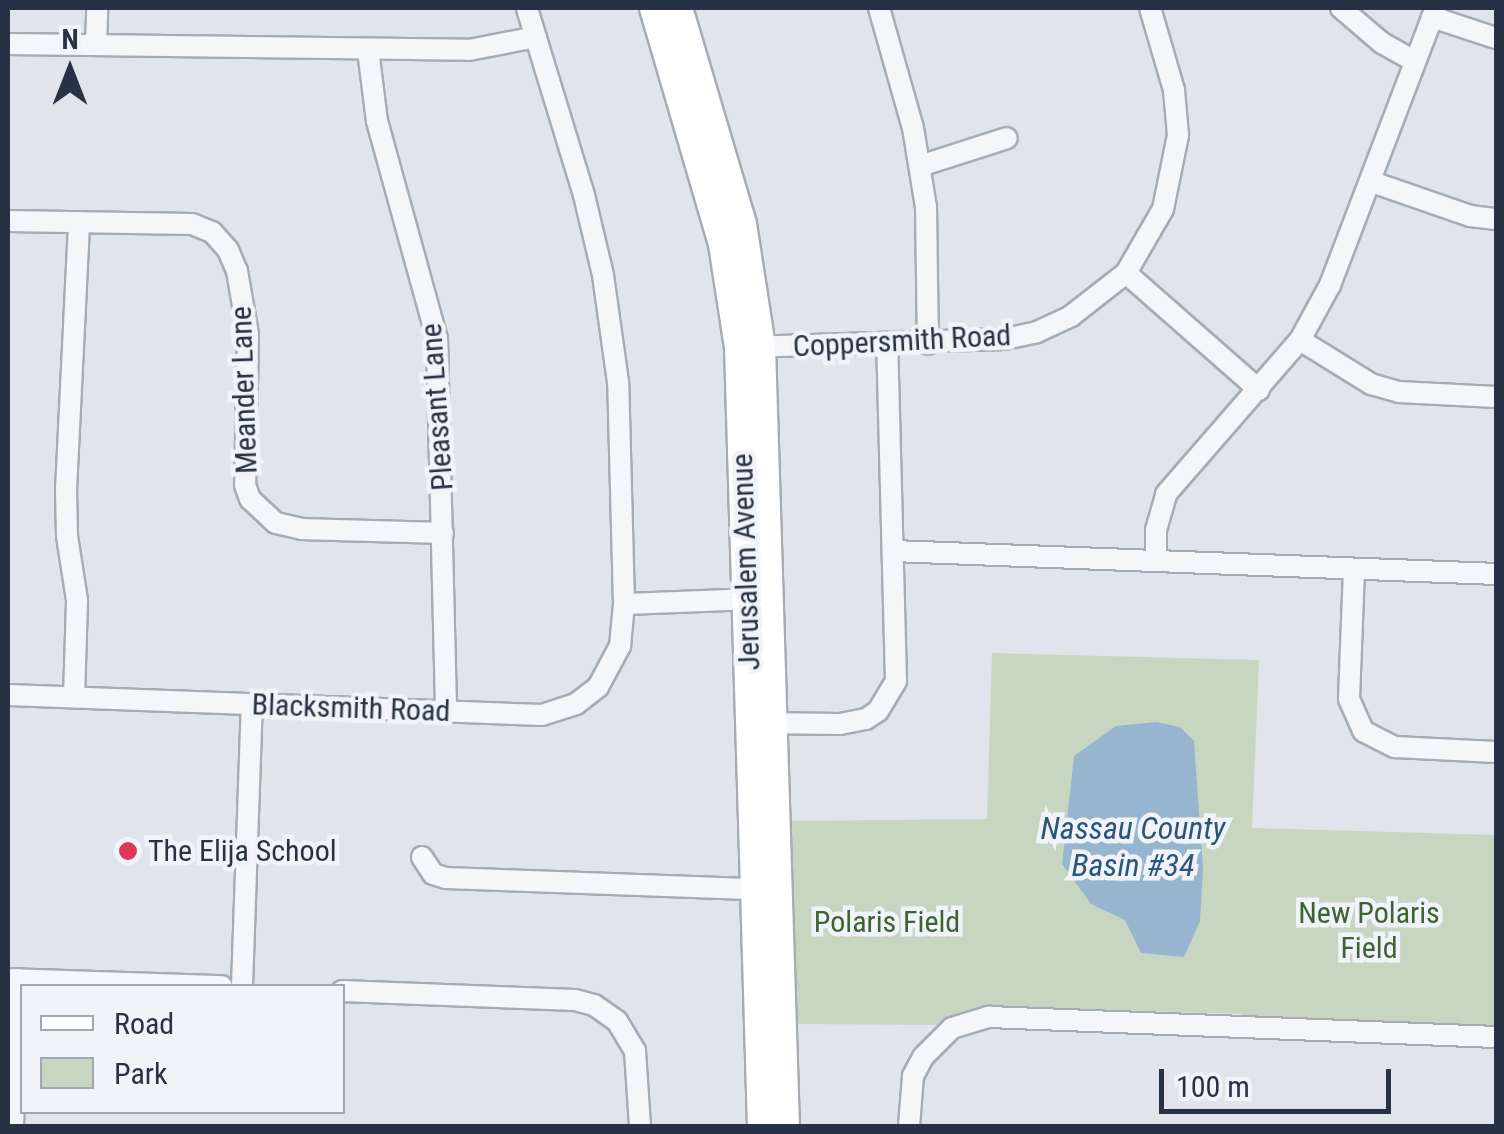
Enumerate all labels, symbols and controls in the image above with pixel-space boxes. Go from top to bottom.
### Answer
north arrow [20,20,120,120]
text: N [61,23,79,56]
street label: Meander Lane [223,306,265,474]
street label: Coppersmith Road [792,317,1012,365]
street label: Pleasant Lane [413,322,461,492]
street label: Jerusalem Avenue [724,453,768,671]
street label: Blacksmith Road [251,687,451,729]
water label: Nassau County Basin #34 [1041,810,1225,885]
place label: The Elija School [148,833,337,869]
marker: The Elija School [117,840,139,862]
park label: New Polaris Field [1298,895,1440,966]
park label: Polaris Field [814,904,960,940]
legend [20,984,345,1114]
text: Road [114,1006,174,1041]
scale bar [1164,1049,1396,1111]
text: Park [114,1056,168,1091]
text: 100 m [1176,1069,1250,1104]

